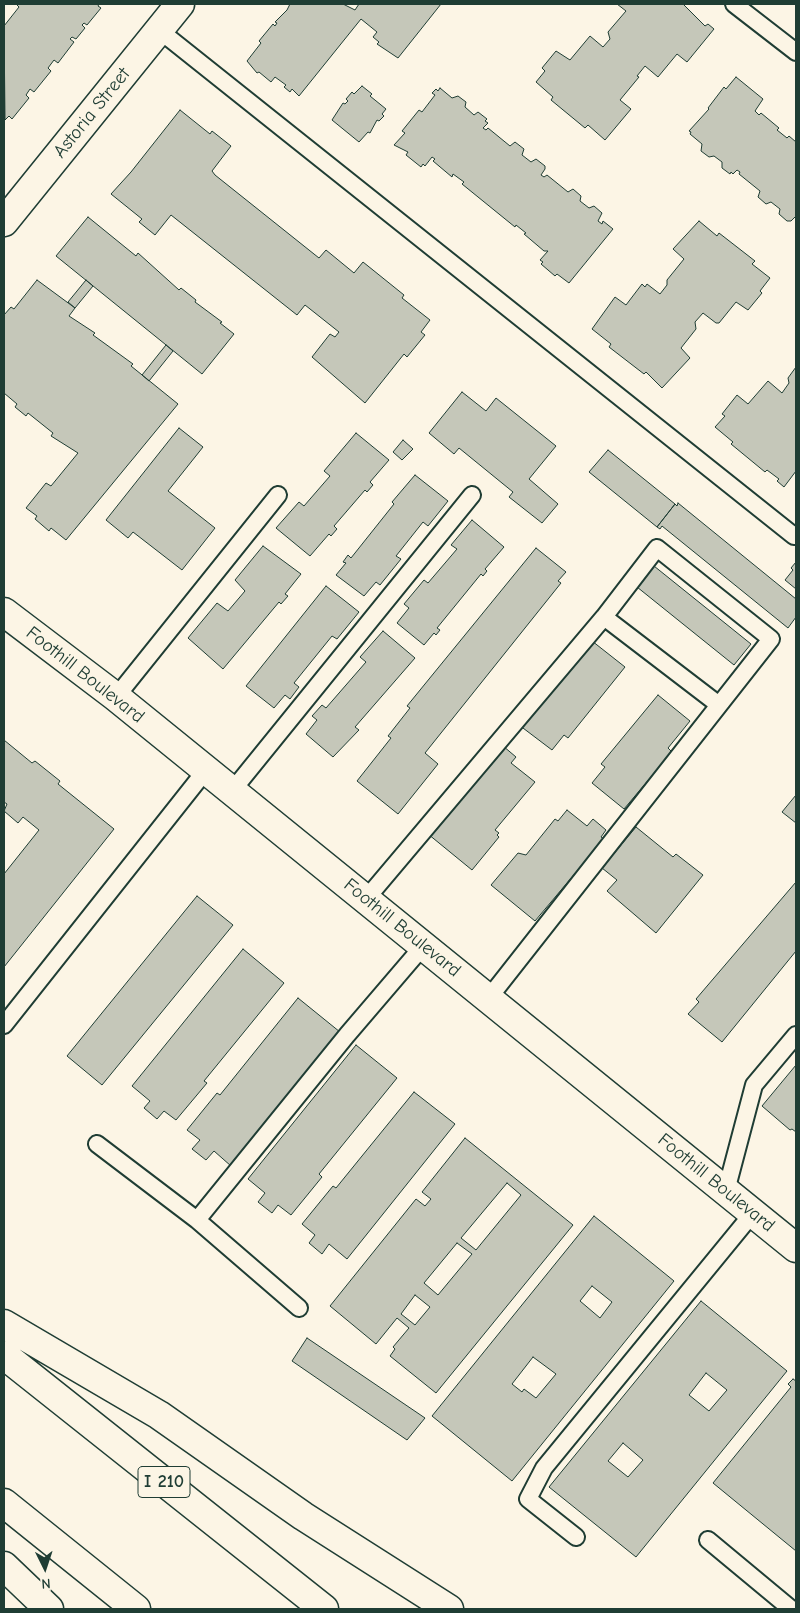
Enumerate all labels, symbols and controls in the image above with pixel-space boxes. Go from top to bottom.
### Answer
street label: Astoria Street [49,63,135,163]
street label: Foothill Boulevard [21,622,149,728]
street label: Foothill Boulevard [339,874,465,982]
street label: Foothill Boulevard [653,1129,779,1237]
road number: I 210 [138,1466,190,1498]
north arrow [20,1543,70,1593]
text: N [41,1575,51,1592]

